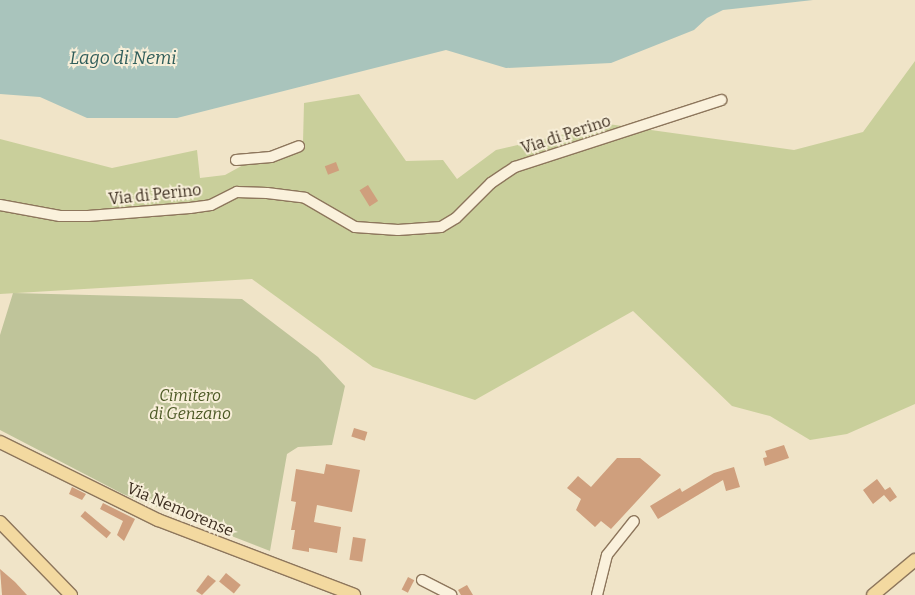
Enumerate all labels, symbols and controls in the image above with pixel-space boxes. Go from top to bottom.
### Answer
water label: Lago di Nemi [70,47,176,69]
street label: Via di Perino [519,111,613,159]
street label: Via di Perino [108,181,202,209]
park label: Cimitero di Genzano [149,386,231,424]
street label: Via Nemorense [124,479,236,541]

